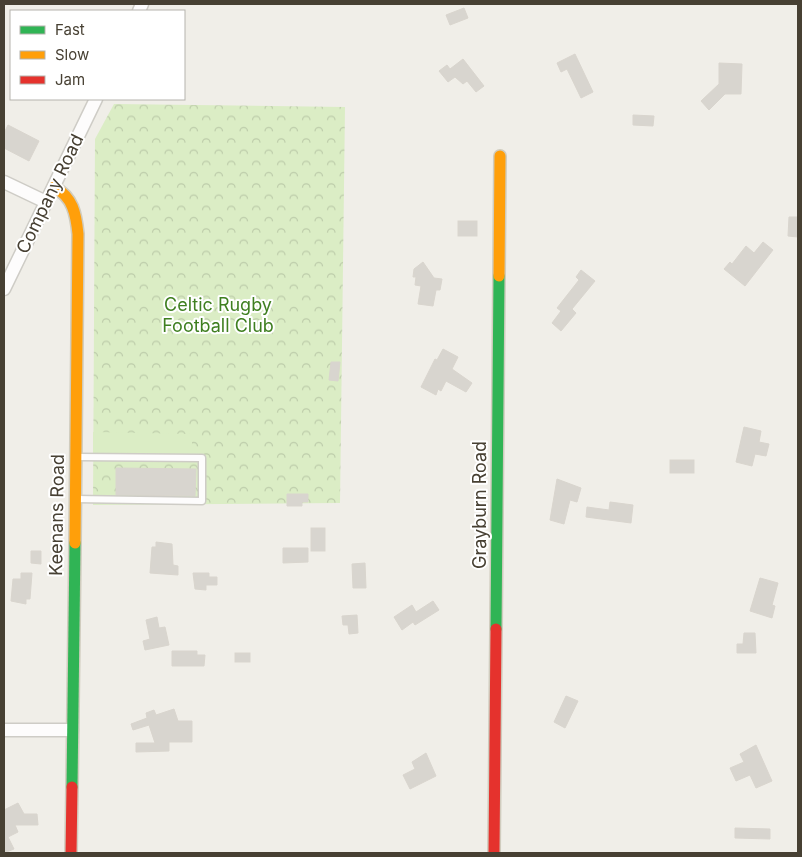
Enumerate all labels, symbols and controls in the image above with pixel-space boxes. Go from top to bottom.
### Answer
legend [10,10,185,100]
text: Fast [55,20,85,39]
text: Slow [55,45,89,64]
text: Jam [55,70,85,89]
street label: Company Road [12,131,87,257]
park label: Celtic Rugby Football Club [162,294,274,336]
street label: Grayburn Road [469,441,490,569]
street label: Keenans Road [45,454,68,576]

